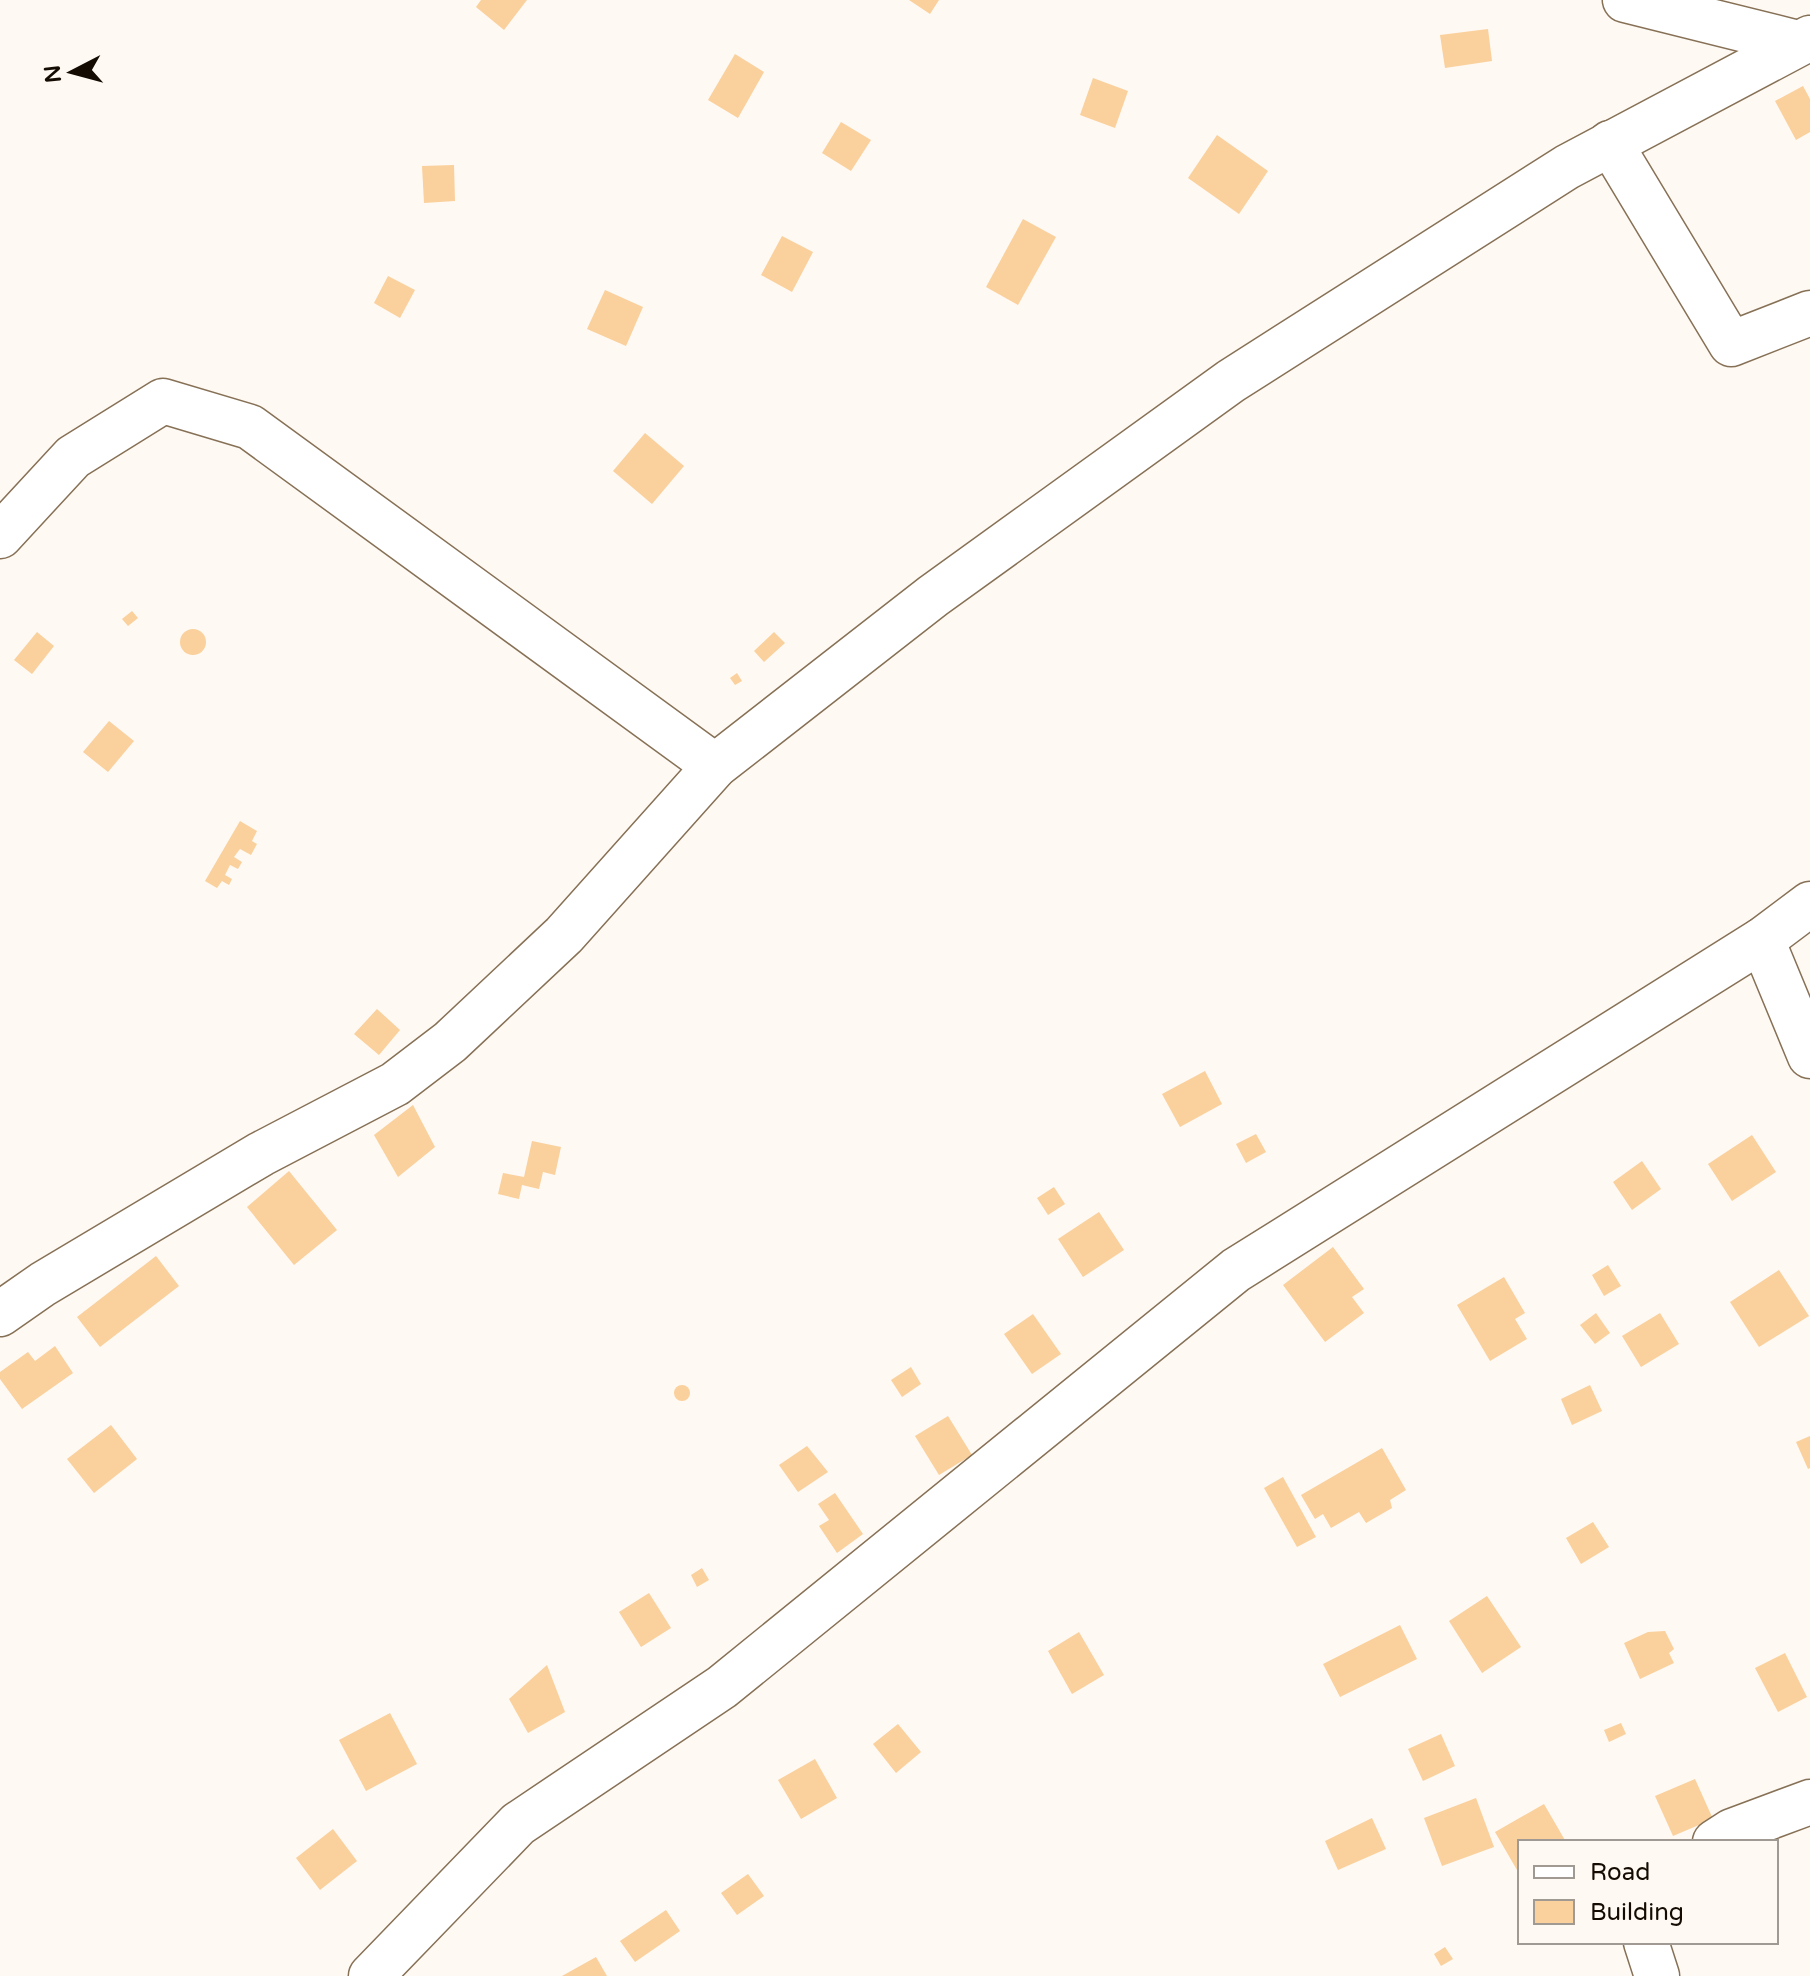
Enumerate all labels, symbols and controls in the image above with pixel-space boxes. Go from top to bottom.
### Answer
north arrow [32,32,112,112]
text: N [39,64,67,84]
legend [1518,1840,1778,1944]
text: Road [1590,1858,1650,1887]
text: Building [1590,1898,1684,1927]

